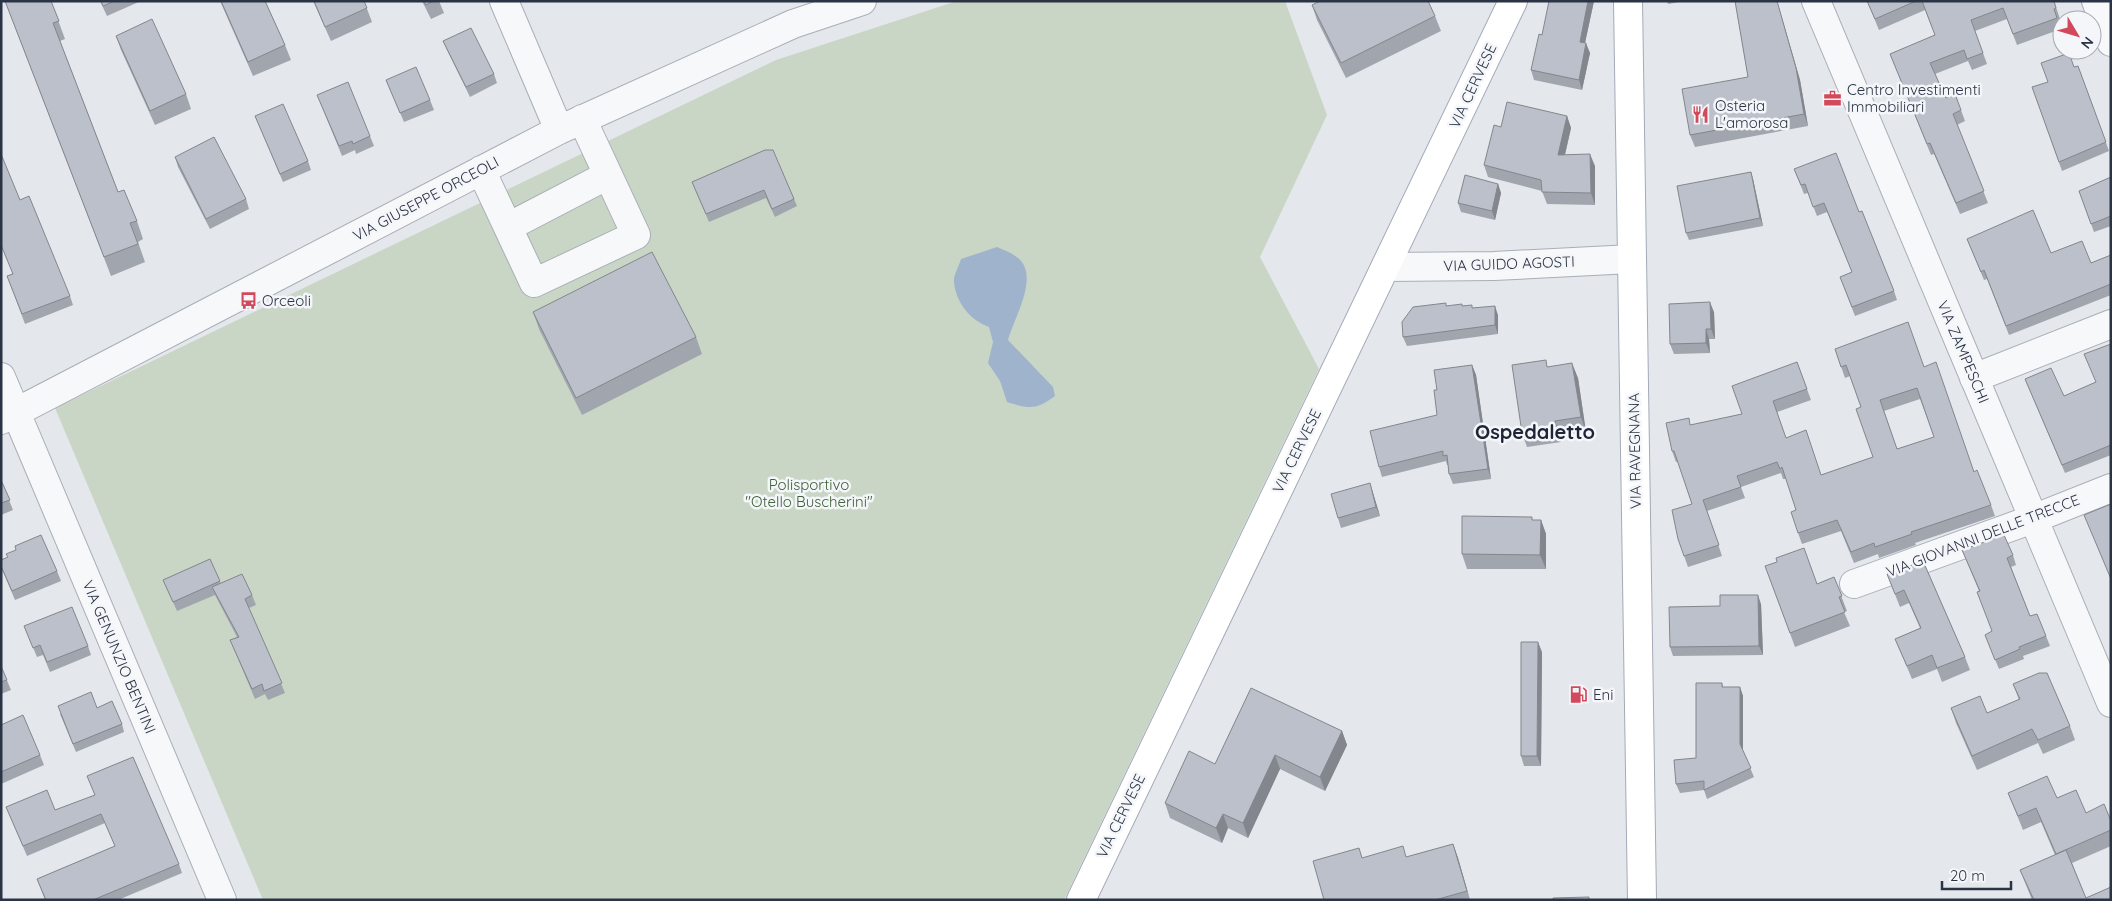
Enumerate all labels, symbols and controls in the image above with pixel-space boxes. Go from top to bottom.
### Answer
north arrow [2052,10,2102,60]
text: N [2077,33,2098,53]
street label: VIA CERVESE [1445,40,1500,131]
place label: Centro Investimenti Immobiliari [1847,80,1981,116]
office icon: Centro Investimenti Immobiliari [1823,89,1843,109]
place label: Osteria L'amorosa [1715,96,1788,132]
restaurant icon: Osteria L'amorosa [1691,105,1711,125]
street label: VIA GIUSEPPE ORCEOLI [350,152,502,245]
street label: VIA GUIDO AGOSTI [1443,252,1575,275]
bus stop icon: Orceoli [238,291,258,311]
place label: Orceoli [262,291,311,310]
street label: VIA ZAMPESCHI [1933,298,1994,406]
street label: VIA RAVEGNANA [1624,393,1645,509]
street label: VIA CERVESE [1268,406,1325,496]
district label: Ospedaletto [1475,419,1595,444]
park label: Polisportivo "Otello Buscherini" [745,475,873,511]
street label: VIA GIOVANNI DELLE TRECCE [1883,490,2082,581]
street label: VIA GENUNZIO BENTINI [79,577,160,736]
fuel station icon: Eni [1569,685,1589,705]
place label: Eni [1593,685,1613,704]
street label: VIA CERVESE [1092,771,1149,861]
scale bar [1942,858,2011,890]
text: 20 m [1950,866,1985,885]

